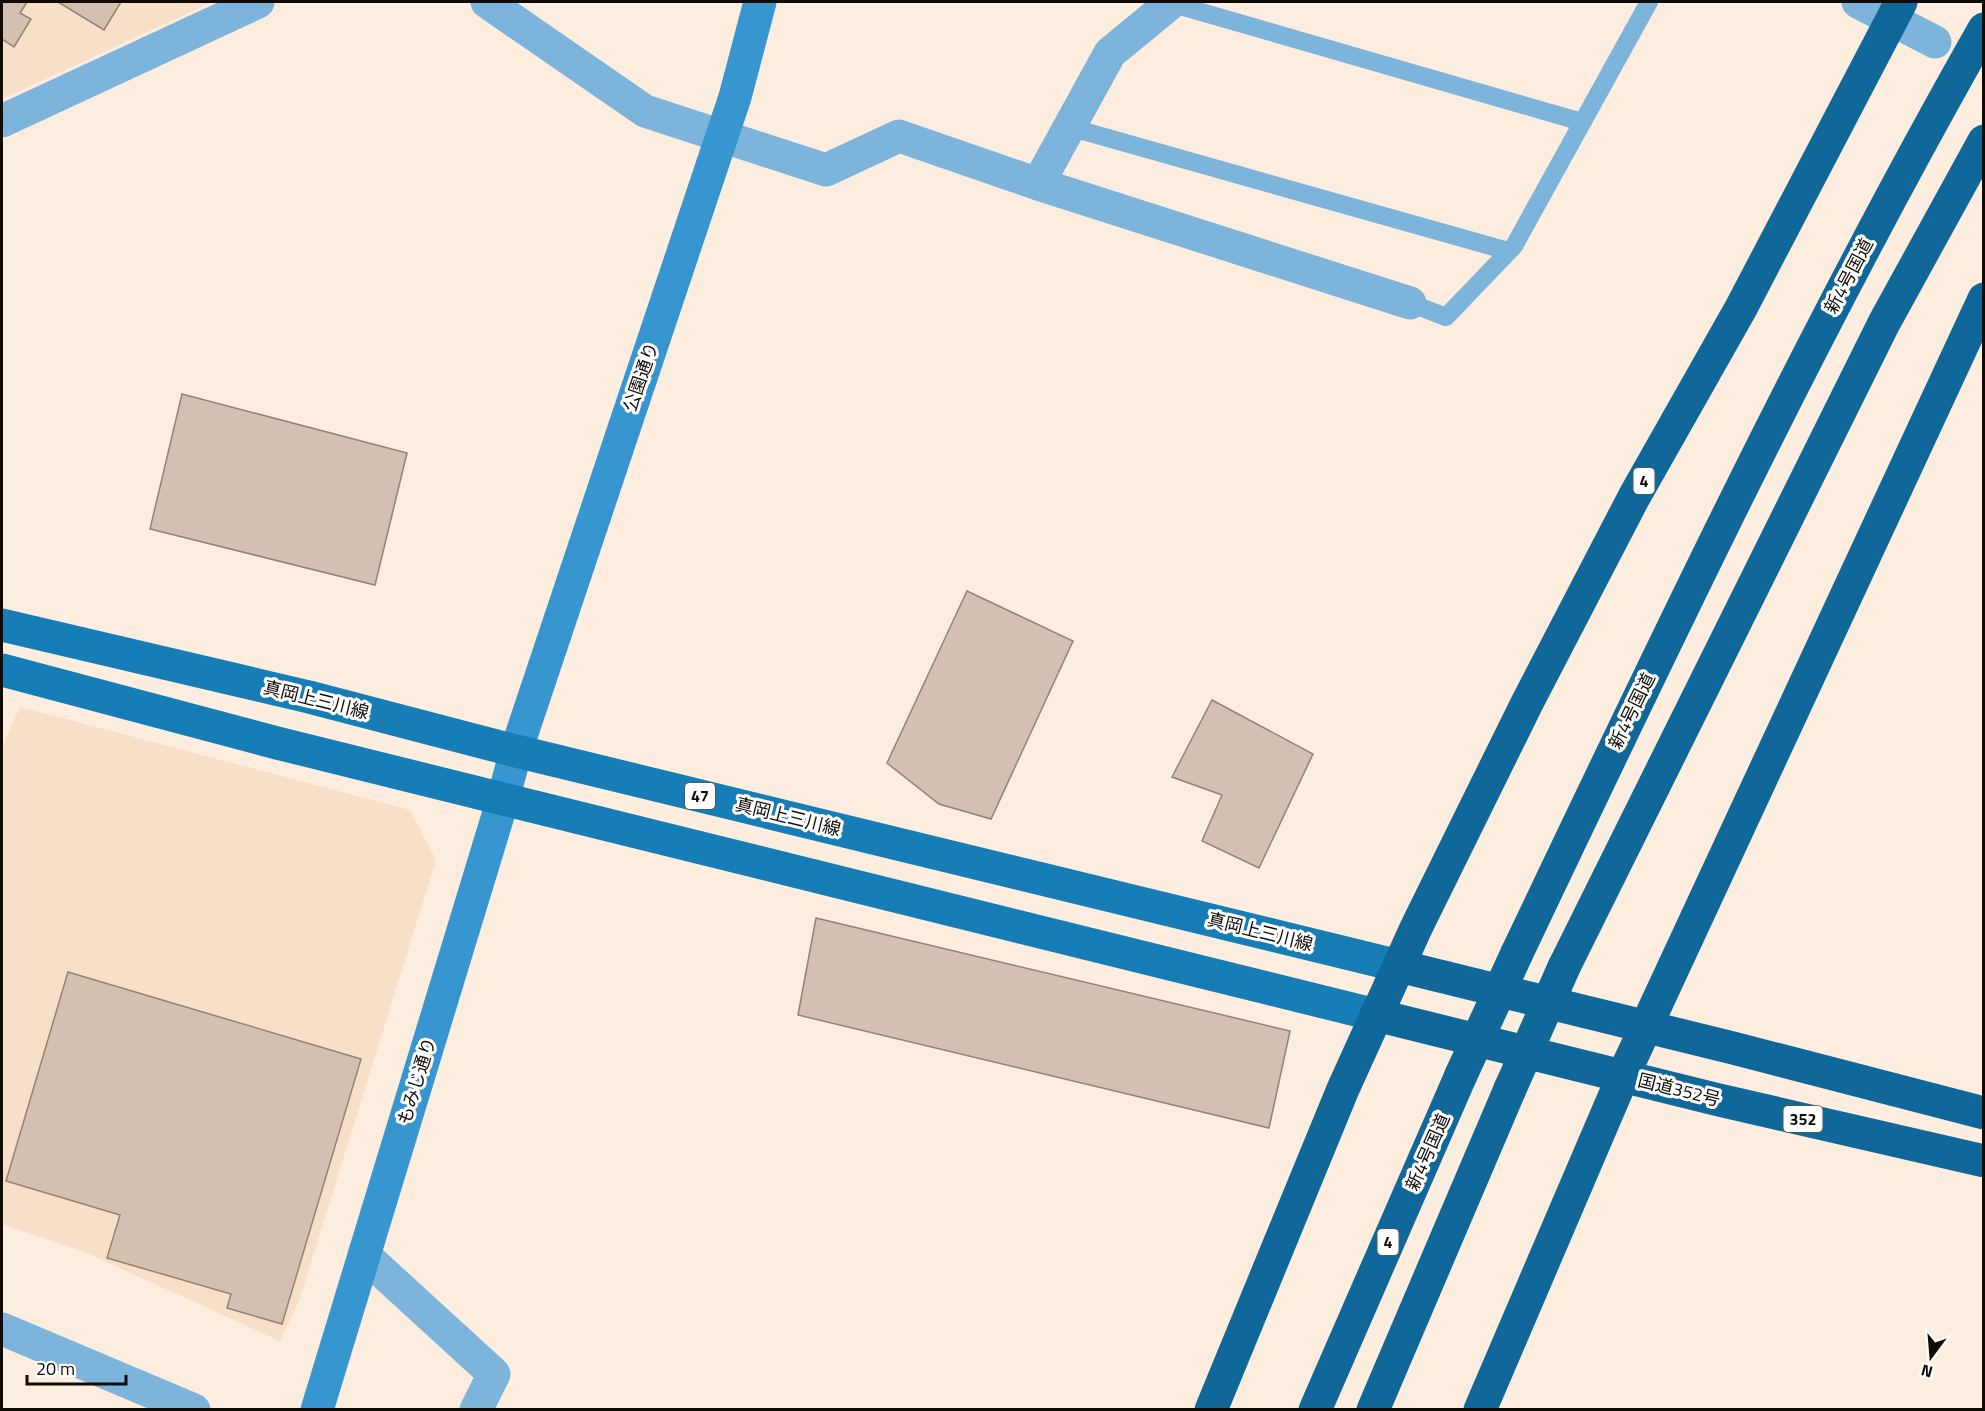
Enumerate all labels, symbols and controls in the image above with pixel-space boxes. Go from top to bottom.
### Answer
street label: 新4号国道 [1817,233,1880,318]
street label: 公園通り [616,338,665,415]
road number: 4 [1634,468,1654,494]
street label: 新4号国道 [1601,668,1662,754]
street label: 真岡上三川線 [260,673,372,726]
road number: 47 [685,783,715,809]
street label: 真岡上三川線 [732,790,844,843]
street label: 真岡上三川線 [1204,905,1316,958]
street label: もみじ通り [390,1034,443,1128]
street label: 国道352号 [1635,1066,1723,1113]
road number: 352 [1784,1106,1822,1132]
street label: 新4号国道 [1399,1109,1457,1195]
road number: 4 [1378,1229,1398,1255]
north arrow [1901,1327,1961,1387]
scale bar [27,1348,126,1386]
text: 20 m [36,1355,75,1382]
text: N [1918,1358,1936,1384]

